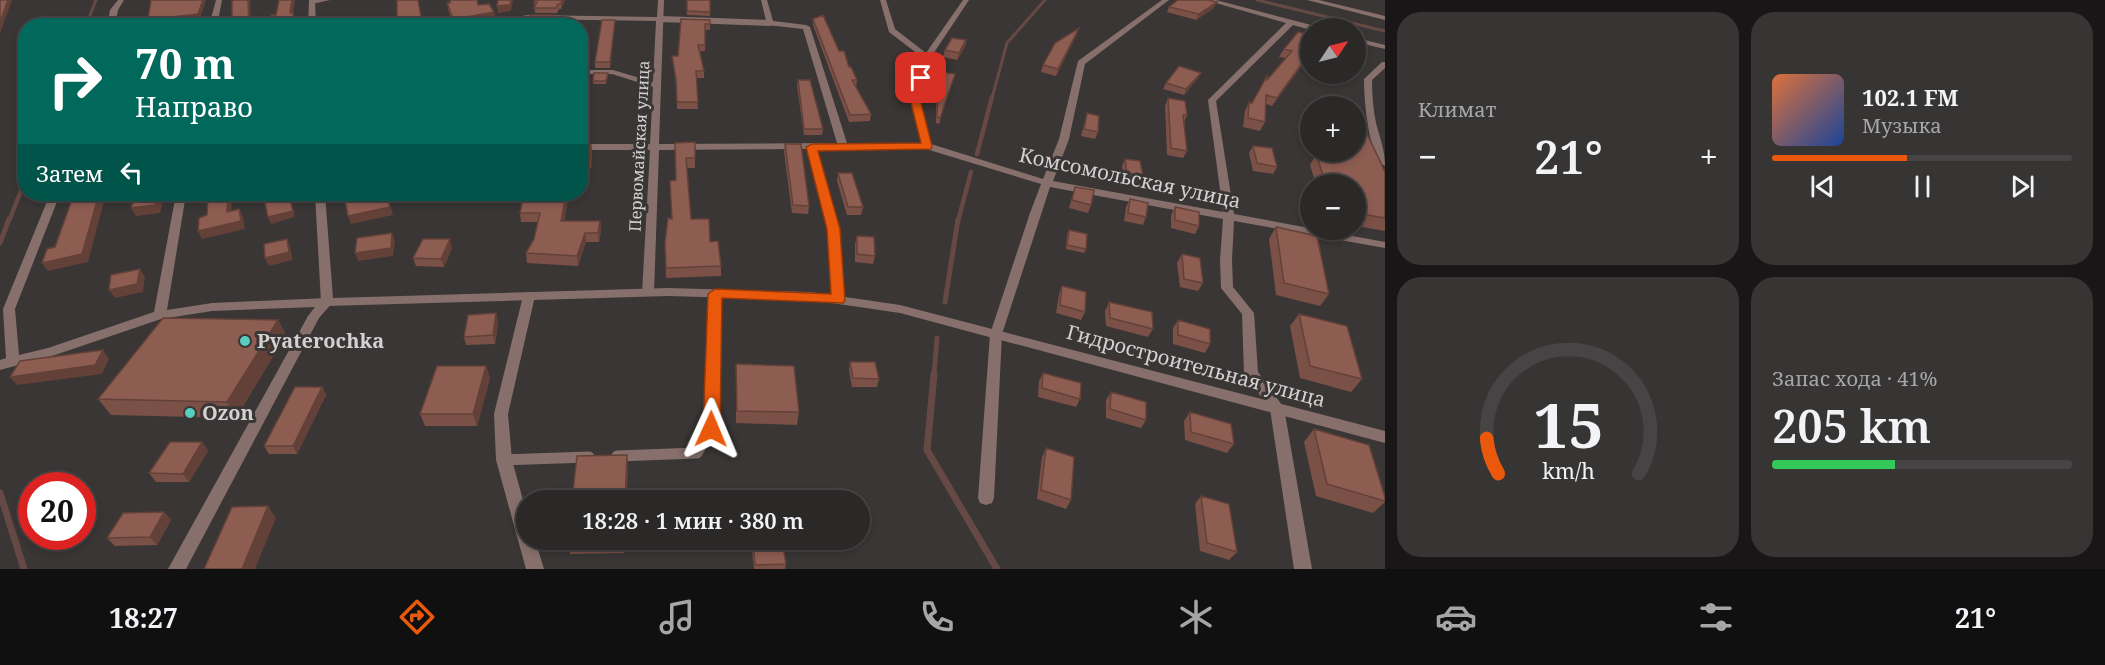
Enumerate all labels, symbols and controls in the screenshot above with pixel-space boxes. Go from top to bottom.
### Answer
north arrow [1300,18,1366,84]
map controls [1300,18,1366,240]
text: 70 m [135,34,235,91]
icon: right [36,42,114,120]
pin [895,52,946,103]
street label: Первомайская улица [624,60,654,232]
icon: arrive [904,61,937,94]
text: 102.1 FM [1862,82,1959,112]
text: Направо [135,88,253,125]
button: + [1300,96,1366,162]
text: Климат [1418,96,1496,123]
text: Музыка [1862,112,1942,139]
text: 21° [1534,126,1603,187]
text: − [1418,134,1437,179]
text: + [1700,134,1718,179]
street label: Комсомольская улица [1017,141,1243,214]
icon: left [115,156,148,189]
text: Затем [36,158,103,188]
icon: previous [1806,170,1839,203]
icon: pause [1906,170,1939,203]
icon: next [2006,170,2039,203]
button: − [1300,174,1366,240]
street label: Гидростроительная улица [1064,318,1329,413]
place label: Pyaterochka [257,327,384,354]
marker: Pyaterochka [238,334,252,348]
text: Запас хода · 41% [1772,365,1937,392]
text: 15 [1533,381,1603,466]
text: 205 km [1772,395,1931,456]
position arrow [679,397,743,461]
place label: Ozon [202,399,254,426]
marker: Ozon [183,406,197,420]
text: km/h [1542,456,1595,485]
speed limit sign: 20 [18,472,96,550]
text: 18:28 · 1 мин · 380 m [582,505,804,535]
icon: directions [396,596,438,638]
icon: music [656,596,698,638]
icon: phone [916,596,958,638]
icon: climate [1175,596,1217,638]
icon: car [1435,596,1477,638]
icon: filters [1695,596,1737,638]
text: 18:27 [109,599,178,636]
text: 21° [1955,599,1996,636]

